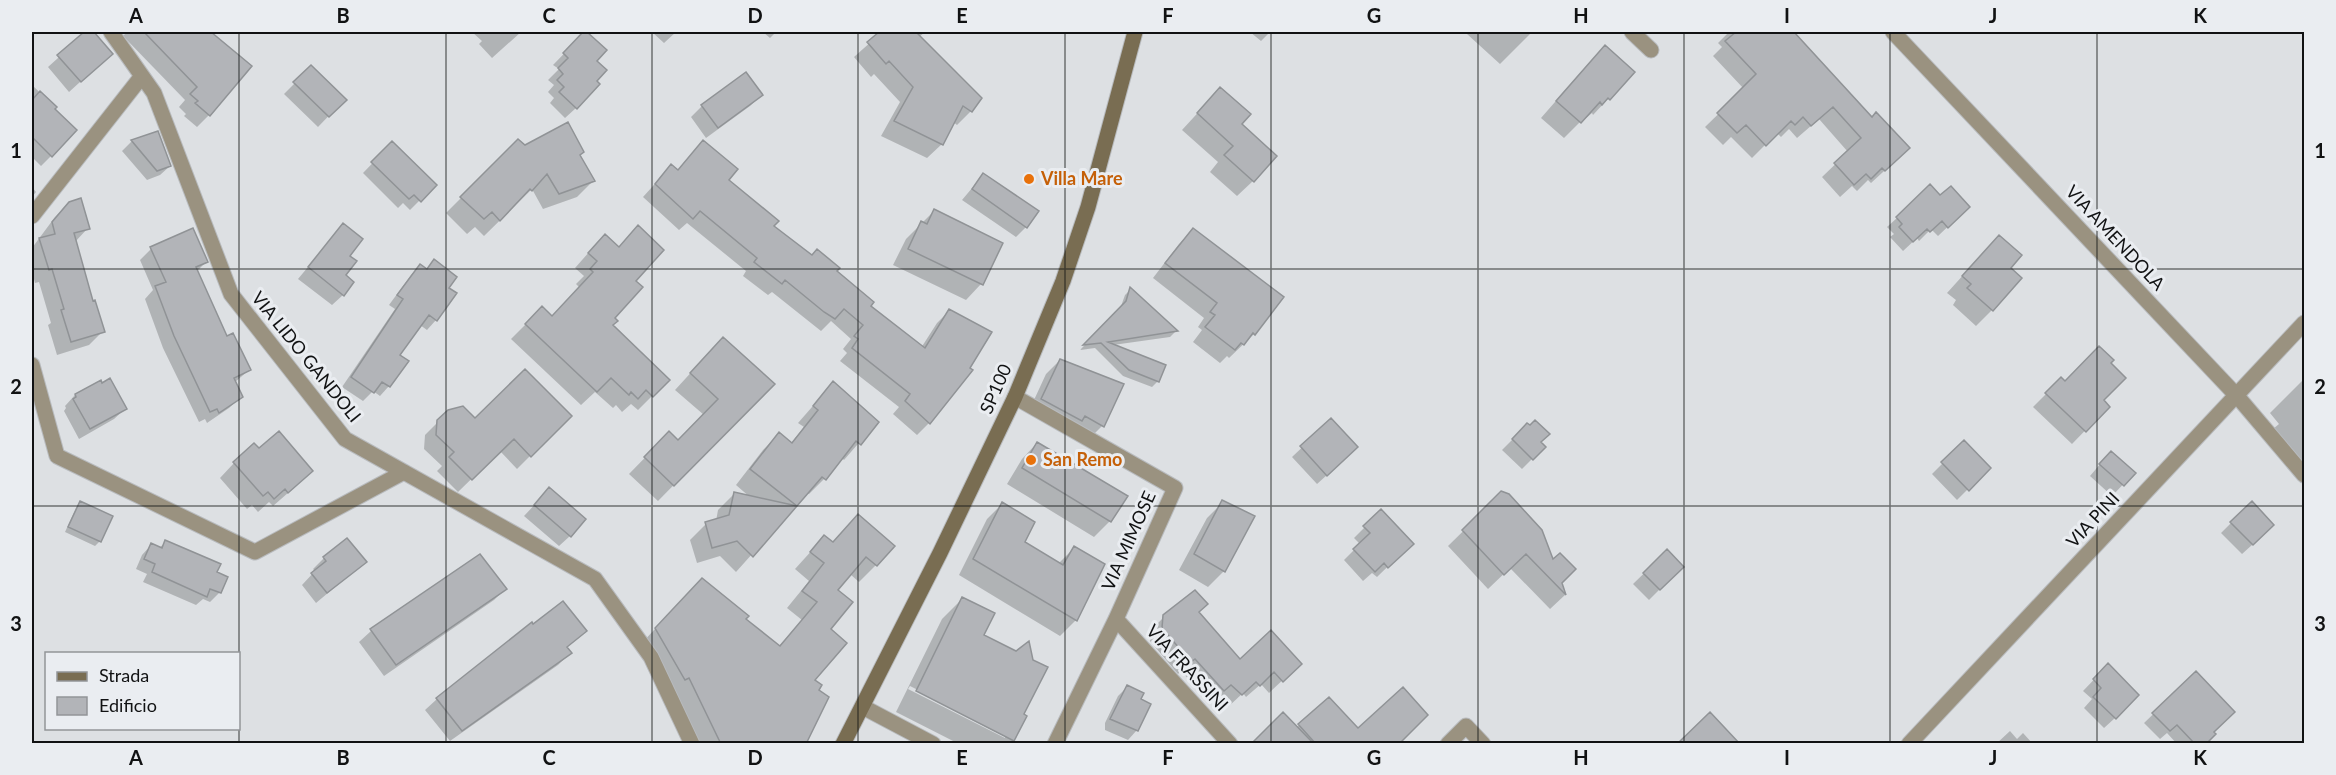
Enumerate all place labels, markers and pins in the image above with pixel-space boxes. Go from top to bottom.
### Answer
place label: Villa Mare [1040,167,1123,189]
marker: Villa Mare [1022,172,1036,186]
place label: San Remo [1043,448,1122,470]
marker: San Remo [1024,453,1038,467]

